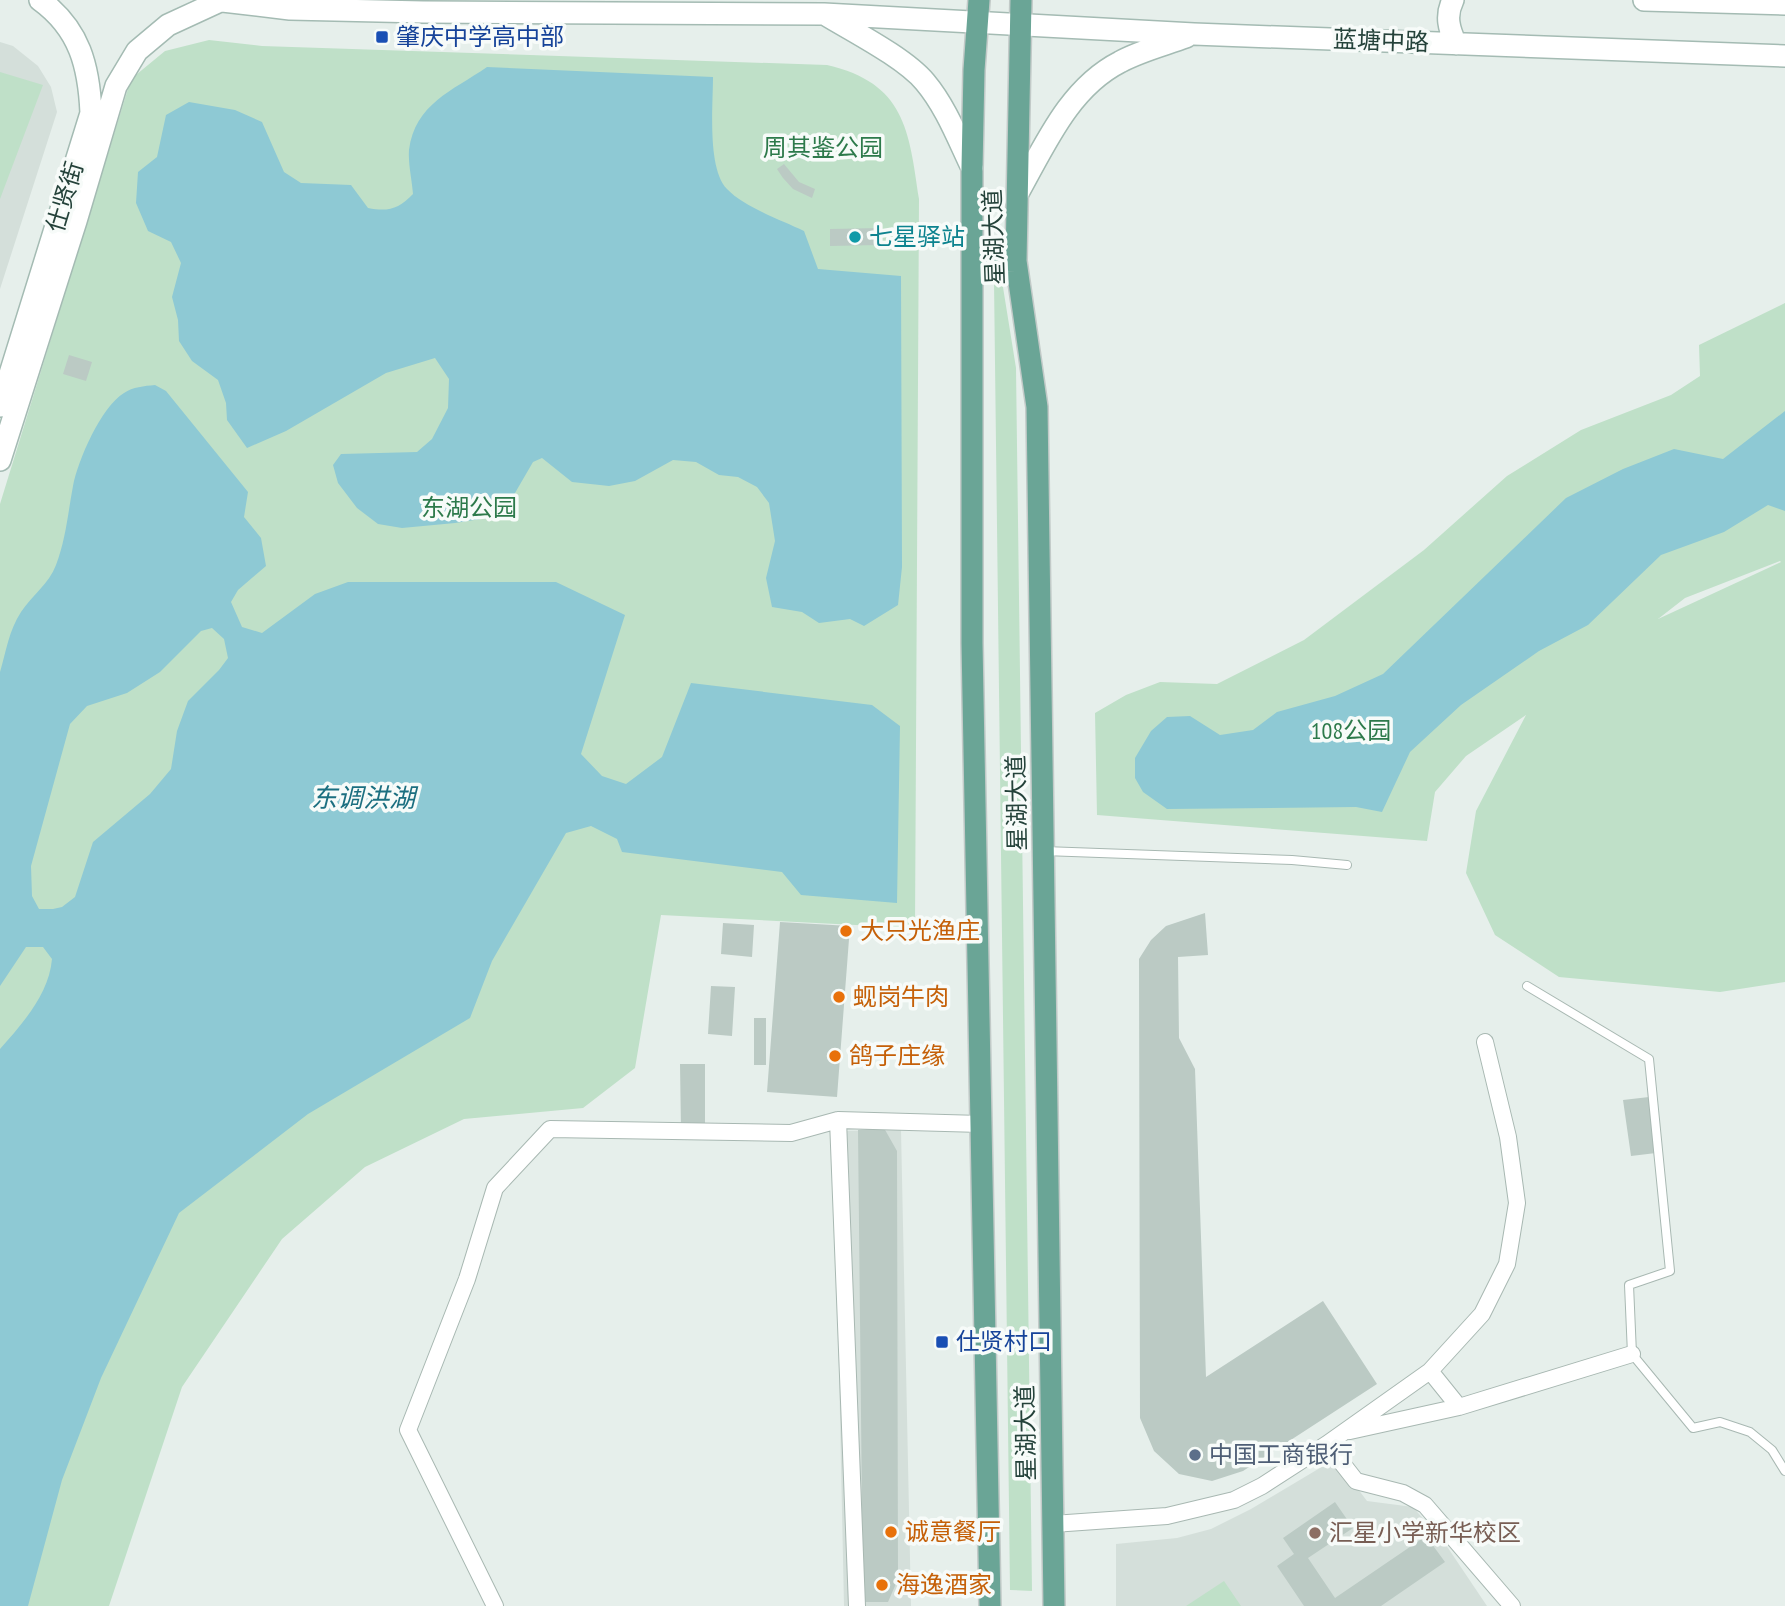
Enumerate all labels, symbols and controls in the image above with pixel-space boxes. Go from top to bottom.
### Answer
place label: 肇庆中学高中部 [396,21,564,52]
street label: 蓝塘中路 [1333,23,1430,58]
marker: 肇庆中学高中部 [374,29,390,45]
park label: 周其鉴公园 [763,132,883,163]
street label: 仕贤街 [39,158,90,236]
street label: 星湖大道 [976,189,1011,286]
place label: 七星驿站 [869,221,965,252]
marker: 七星驿站 [847,229,863,245]
park label: 东湖公园 [421,492,517,523]
park label: 108公园 [1311,715,1391,746]
street label: 星湖大道 [1000,755,1033,851]
water label: 东调洪湖 [311,781,419,814]
place label: 大只光渔庄 [860,915,980,946]
marker: 大只光渔庄 [838,923,854,939]
place label: 蚬岗牛肉 [853,981,949,1012]
marker: 蚬岗牛肉 [831,989,847,1005]
place label: 鸽子庄缘 [849,1040,945,1071]
marker: 鸽子庄缘 [827,1048,843,1064]
place label: 仕贤村口 [956,1326,1052,1357]
marker: 仕贤村口 [934,1334,950,1350]
street label: 星湖大道 [1009,1385,1042,1481]
place label: 中国工商银行 [1209,1439,1353,1470]
marker: 中国工商银行 [1187,1447,1203,1463]
place label: 诚意餐厅 [905,1516,1001,1547]
place label: 汇星小学新华校区 [1329,1517,1521,1548]
marker: 诚意餐厅 [883,1524,899,1540]
marker: 汇星小学新华校区 [1307,1525,1323,1541]
place label: 海逸酒家 [896,1569,992,1600]
marker: 海逸酒家 [874,1577,890,1593]

